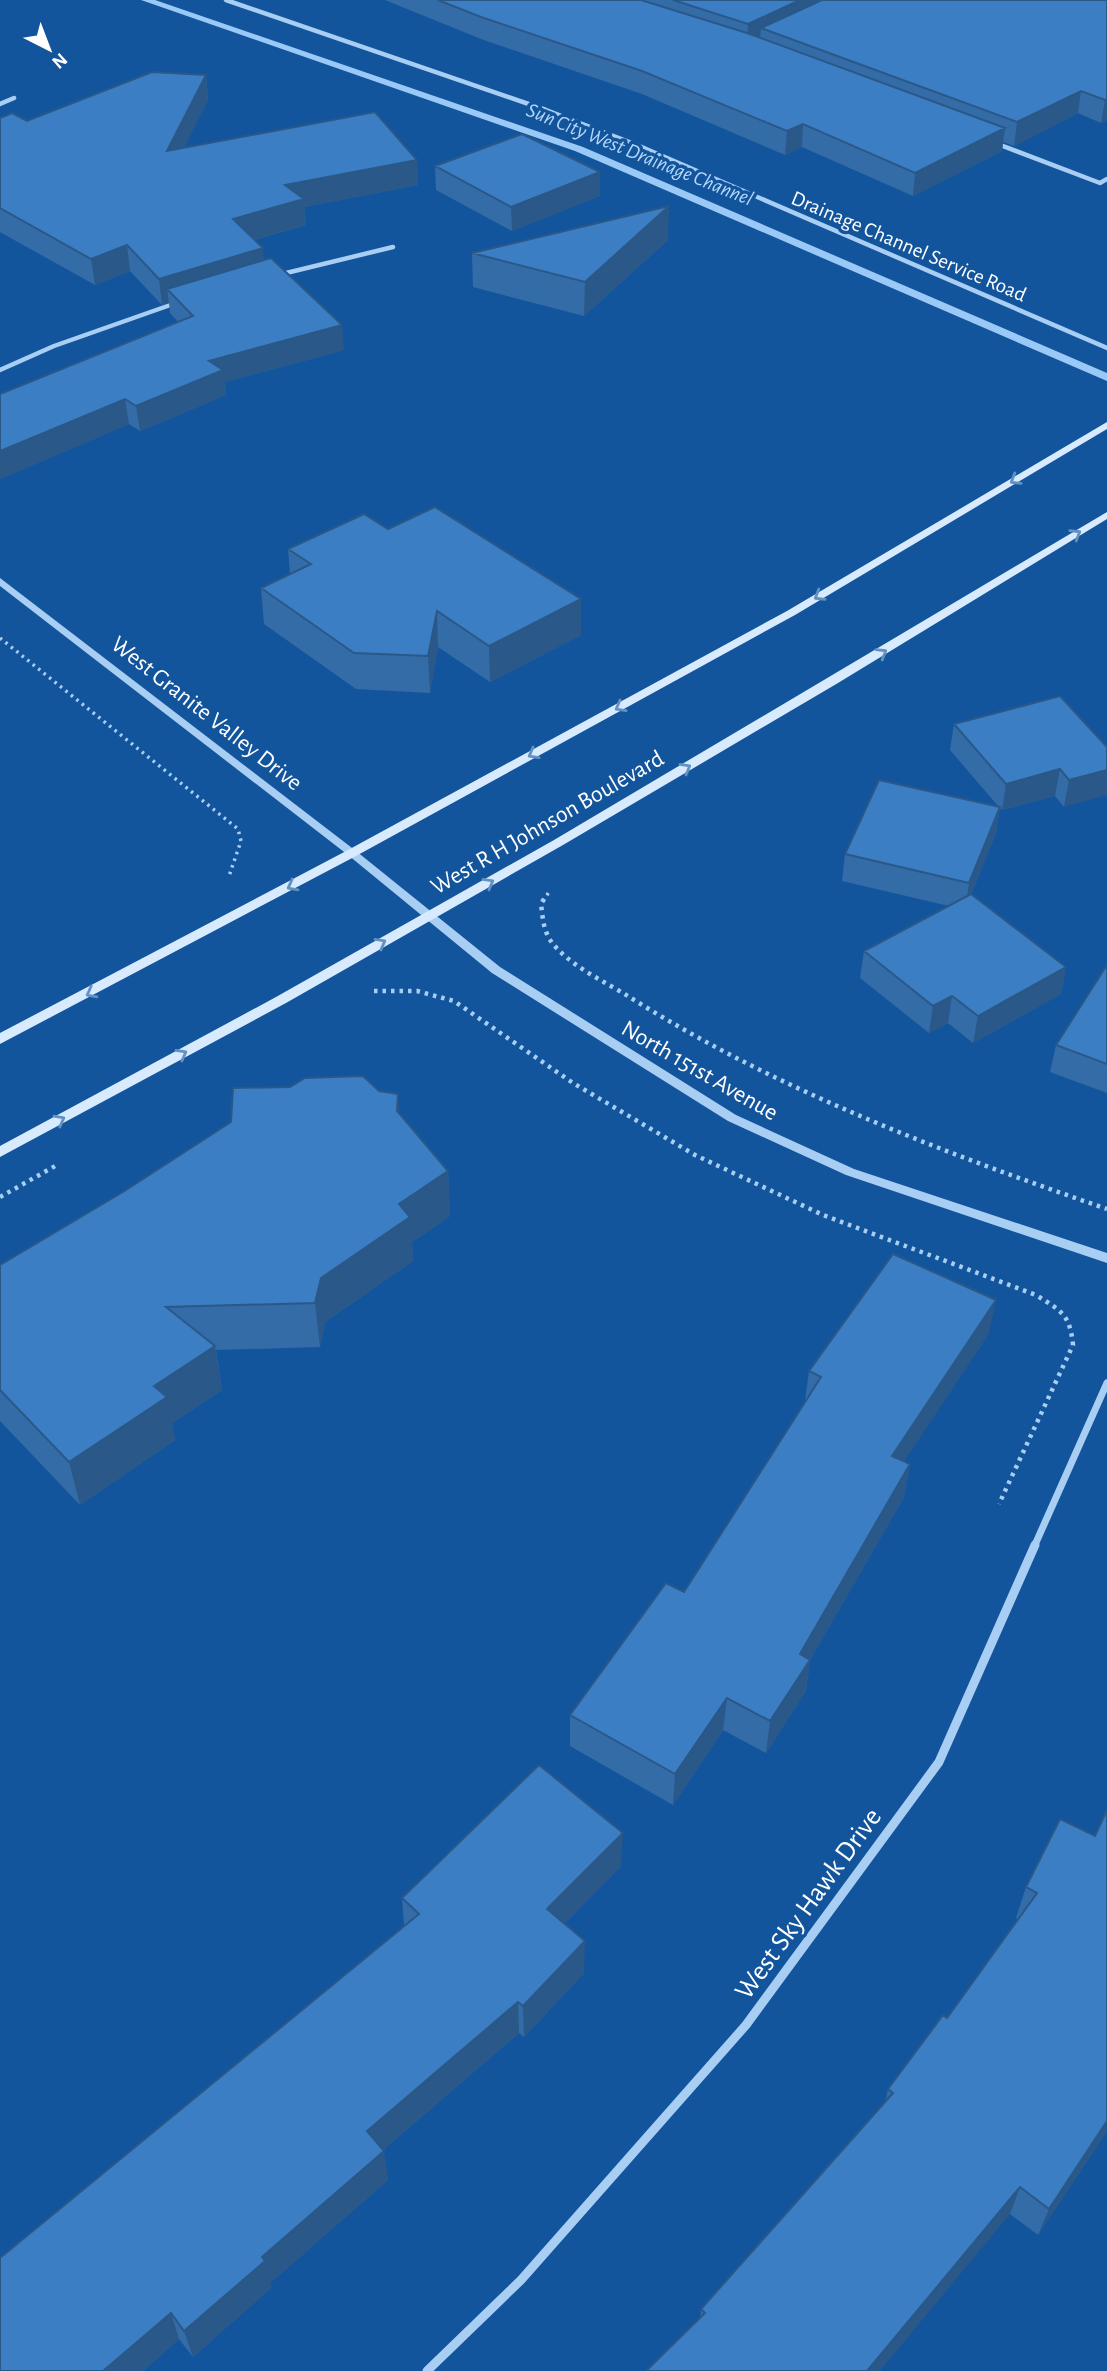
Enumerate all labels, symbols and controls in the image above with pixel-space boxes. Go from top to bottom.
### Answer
north arrow [14,14,84,84]
text: N [48,49,71,72]
water label: Sun City West Drainage Channel [523,99,756,210]
street label: Drainage Channel Service Road [788,187,1030,306]
one-way arrow [1009,472,1022,485]
one-way arrow [1068,529,1081,542]
one-way arrow [814,588,827,601]
street label: West Granite Valley Drive [106,632,306,796]
one-way arrow [874,648,887,661]
one-way arrow [615,699,628,712]
street label: West R H Johnson Boulevard [427,746,668,899]
one-way arrow [528,746,541,759]
one-way arrow [678,763,691,776]
one-way arrow [287,877,299,891]
one-way arrow [482,878,495,891]
one-way arrow [374,938,386,951]
one-way arrow [86,984,98,998]
street label: North 151st Avenue [617,1016,782,1125]
one-way arrow [175,1049,188,1062]
one-way arrow [53,1115,66,1129]
street label: West Sky Hawk Drive [730,1803,887,2005]

